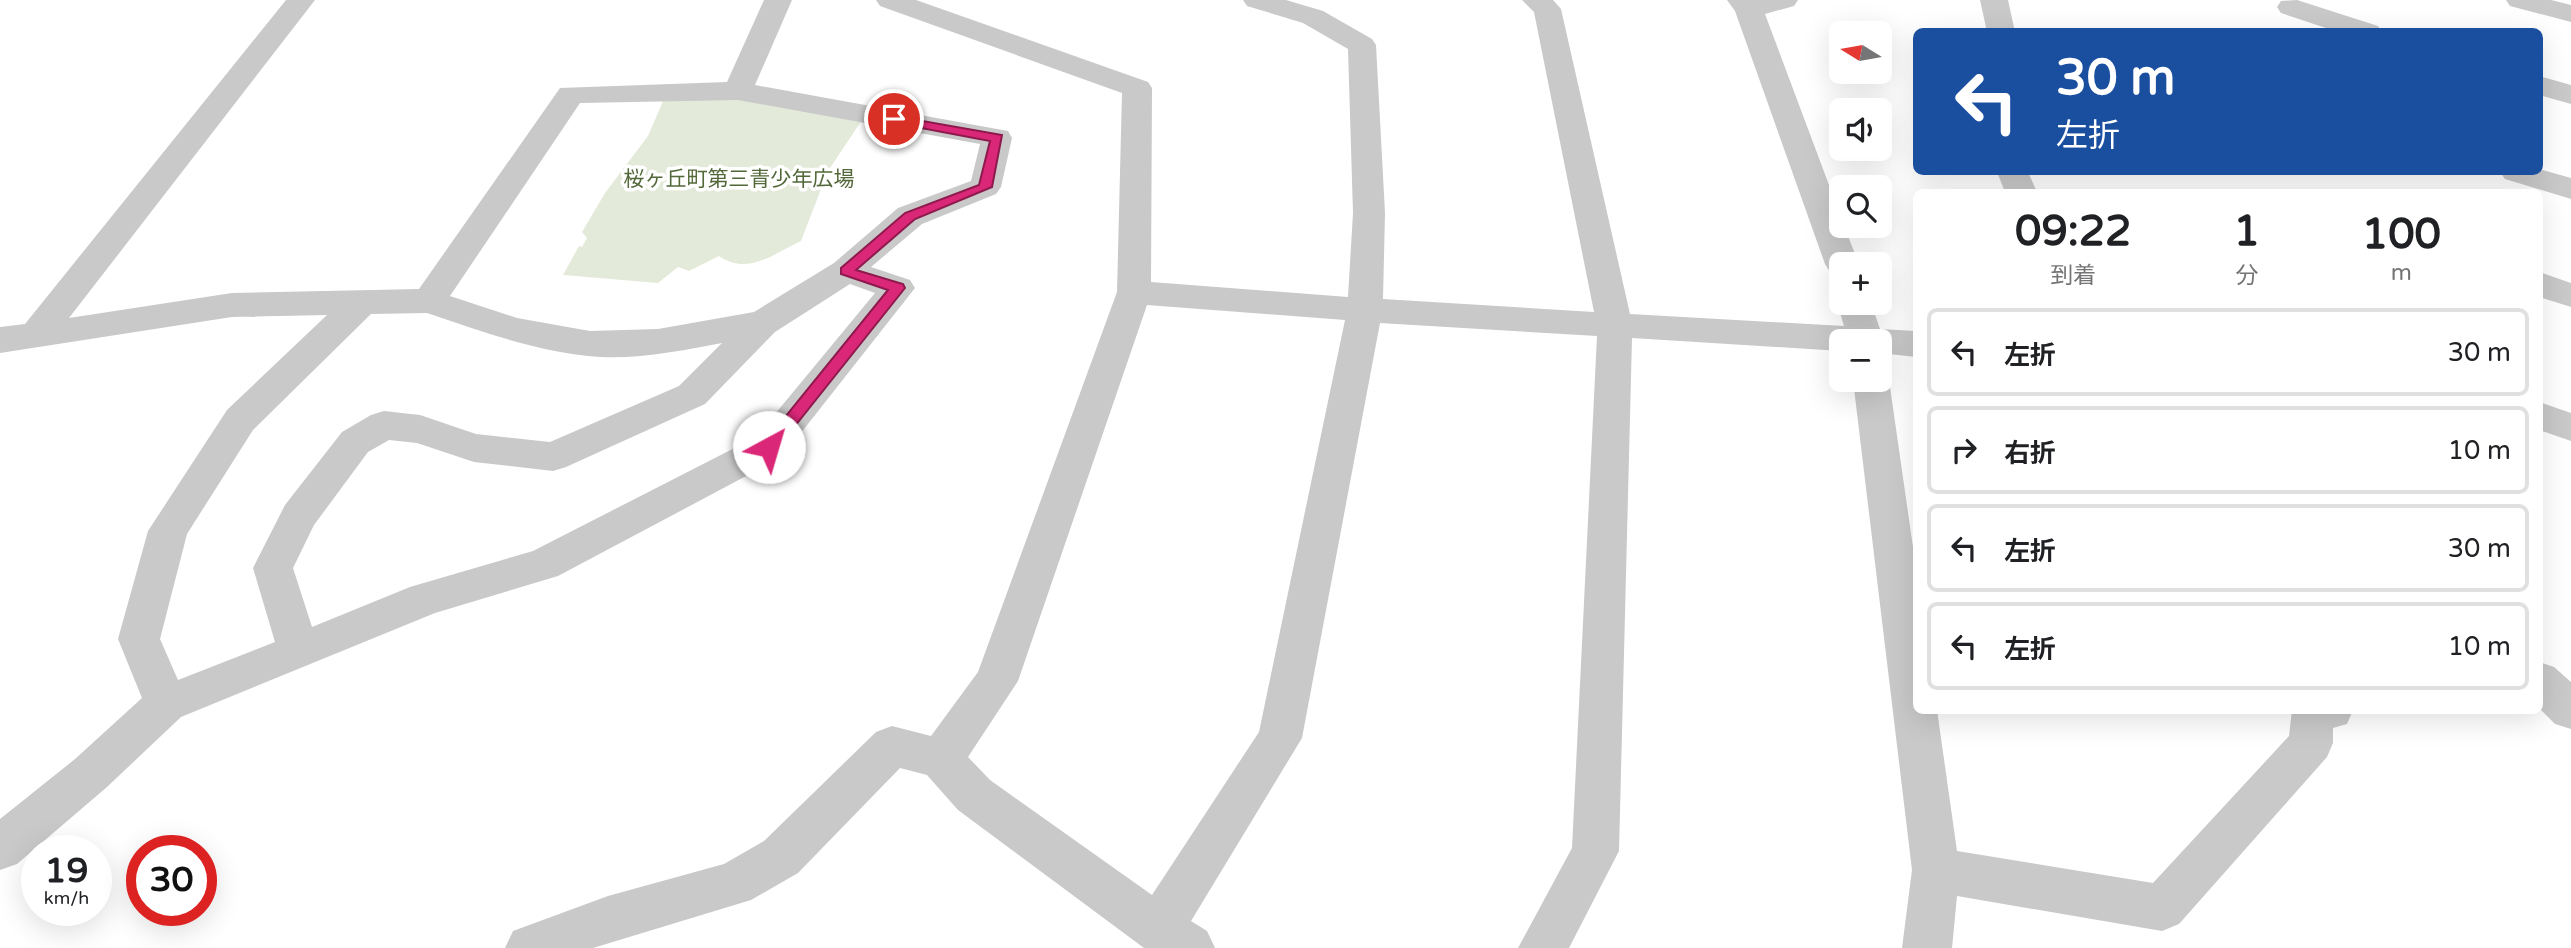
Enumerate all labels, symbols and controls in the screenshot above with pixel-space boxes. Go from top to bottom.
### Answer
north arrow [1829,21,1892,84]
map controls [1829,21,1892,392]
text: 30 m [2056,49,2175,108]
icon: left [1941,56,2032,147]
pin [864,89,924,149]
button: sound [1829,98,1892,161]
icon: arrive [875,100,913,138]
text: 左折 [2056,117,2120,155]
park label: 桜ヶ丘町第三青少年広場 [624,167,855,192]
button: search [1829,175,1892,238]
text: 09:22 [2015,206,2131,257]
text: 1 [2233,206,2260,257]
text: 100 [2362,209,2441,260]
button: + [1829,252,1892,315]
text: m [2391,259,2412,287]
text: 到着 [2050,262,2096,290]
text: 分 [2235,262,2258,290]
button: − [1829,329,1892,392]
icon: left [1945,333,1983,371]
text: 30 m [2448,337,2511,368]
text: 左折 [2004,340,2056,371]
position arrow [732,410,806,484]
icon: right [1945,431,1983,469]
text: 10 m [2448,435,2511,466]
text: 右折 [2004,438,2056,469]
icon: left [1945,529,1983,567]
text: 30 m [2448,533,2511,564]
text: 左折 [2004,536,2056,567]
icon: left [1945,627,1983,665]
text: 10 m [2448,631,2511,662]
text: 左折 [2004,634,2056,665]
speed limit sign: 30 [126,835,217,926]
text: 19 [45,850,88,892]
text: km/h [44,887,89,909]

